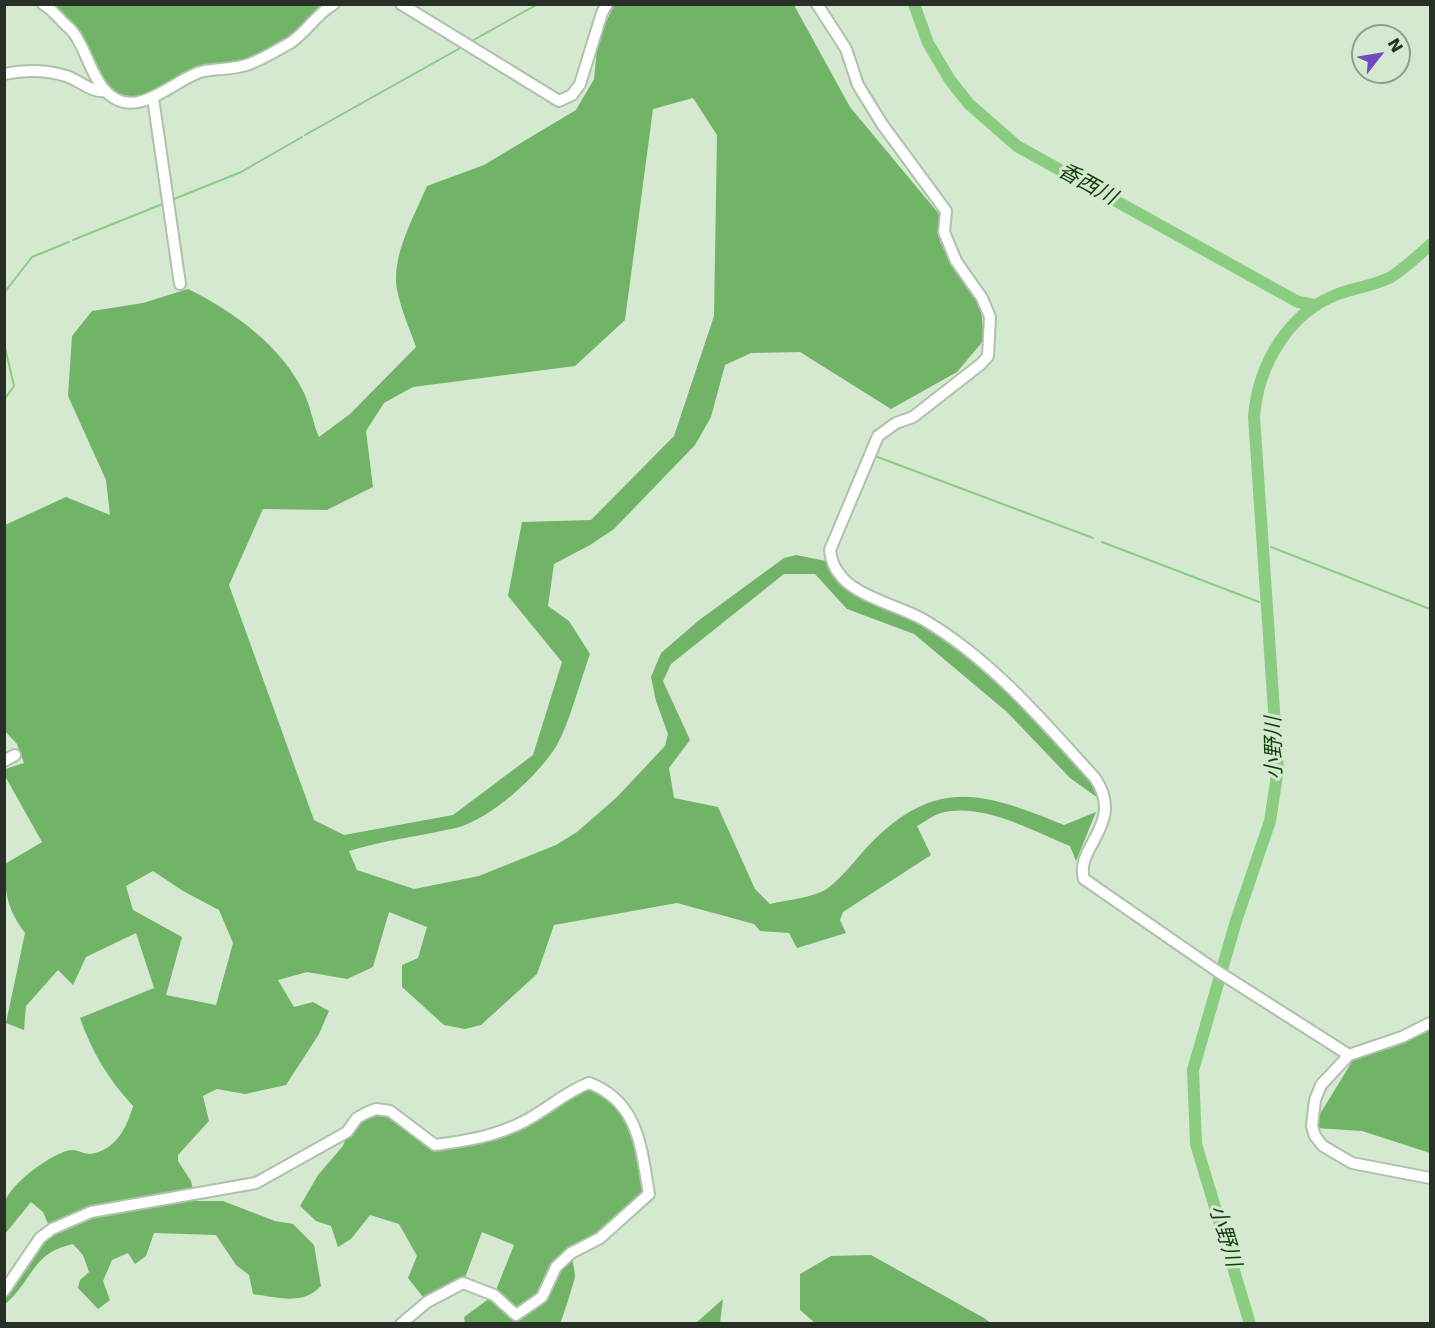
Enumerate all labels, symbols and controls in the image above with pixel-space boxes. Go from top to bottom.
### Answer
north arrow [1351,24,1411,84]
text: N [1384,35,1407,56]
water label: 香西川 [1053,159,1121,211]
water label: 小野川 [1262,716,1288,780]
water label: 小野川 [1203,1202,1245,1270]

